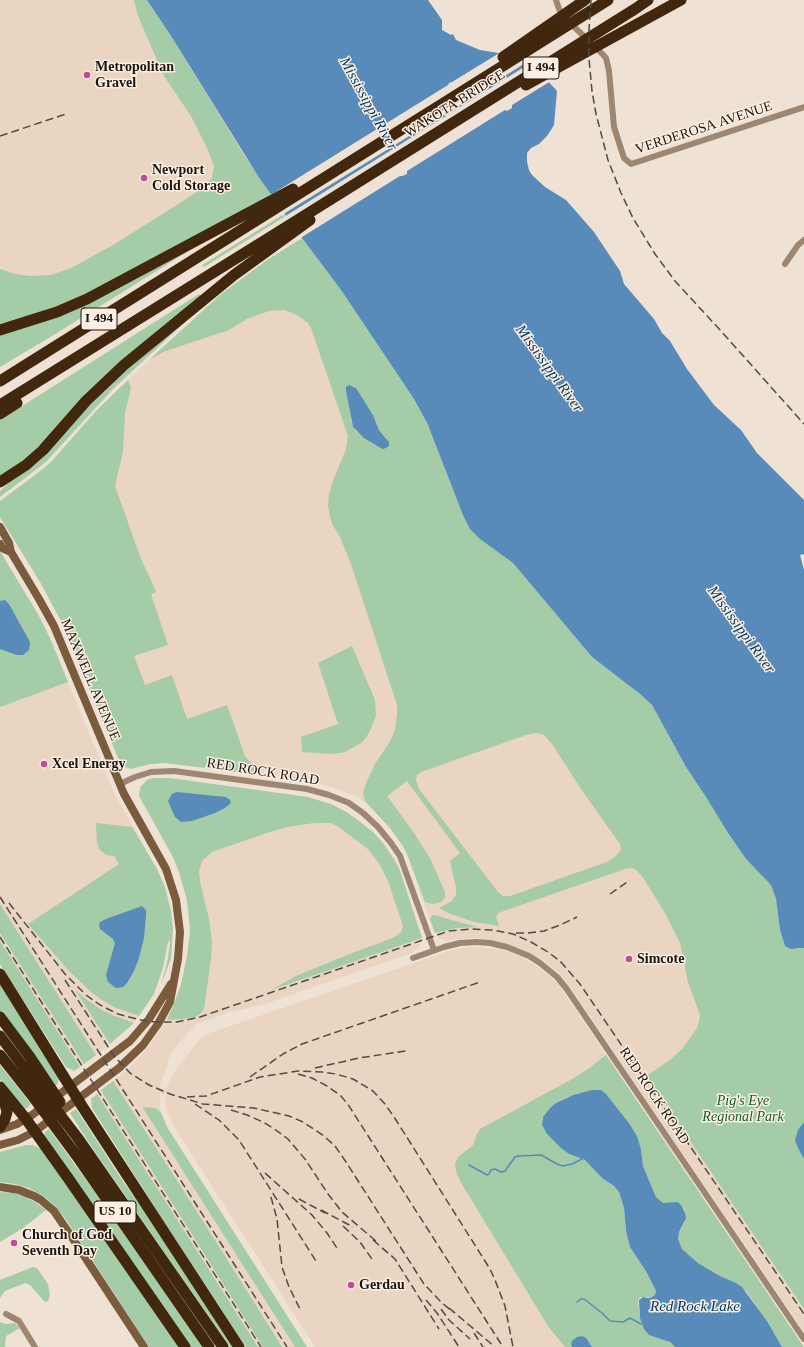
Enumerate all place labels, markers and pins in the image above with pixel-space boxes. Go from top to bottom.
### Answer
place label: Metropolitan Gravel [95,59,174,92]
marker: Metropolitan Gravel [82,70,92,80]
place label: Newport Cold Storage [152,162,230,194]
marker: Newport Cold Storage [139,173,149,183]
place label: Xcel Energy [52,756,125,772]
marker: Xcel Energy [39,759,49,769]
place label: Simcote [637,951,684,967]
marker: Simcote [624,954,634,964]
place label: Church of God Seventh Day [22,1227,112,1260]
marker: Church of God Seventh Day [9,1238,19,1248]
place label: Gerdau [359,1277,405,1293]
marker: Gerdau [346,1280,356,1290]

